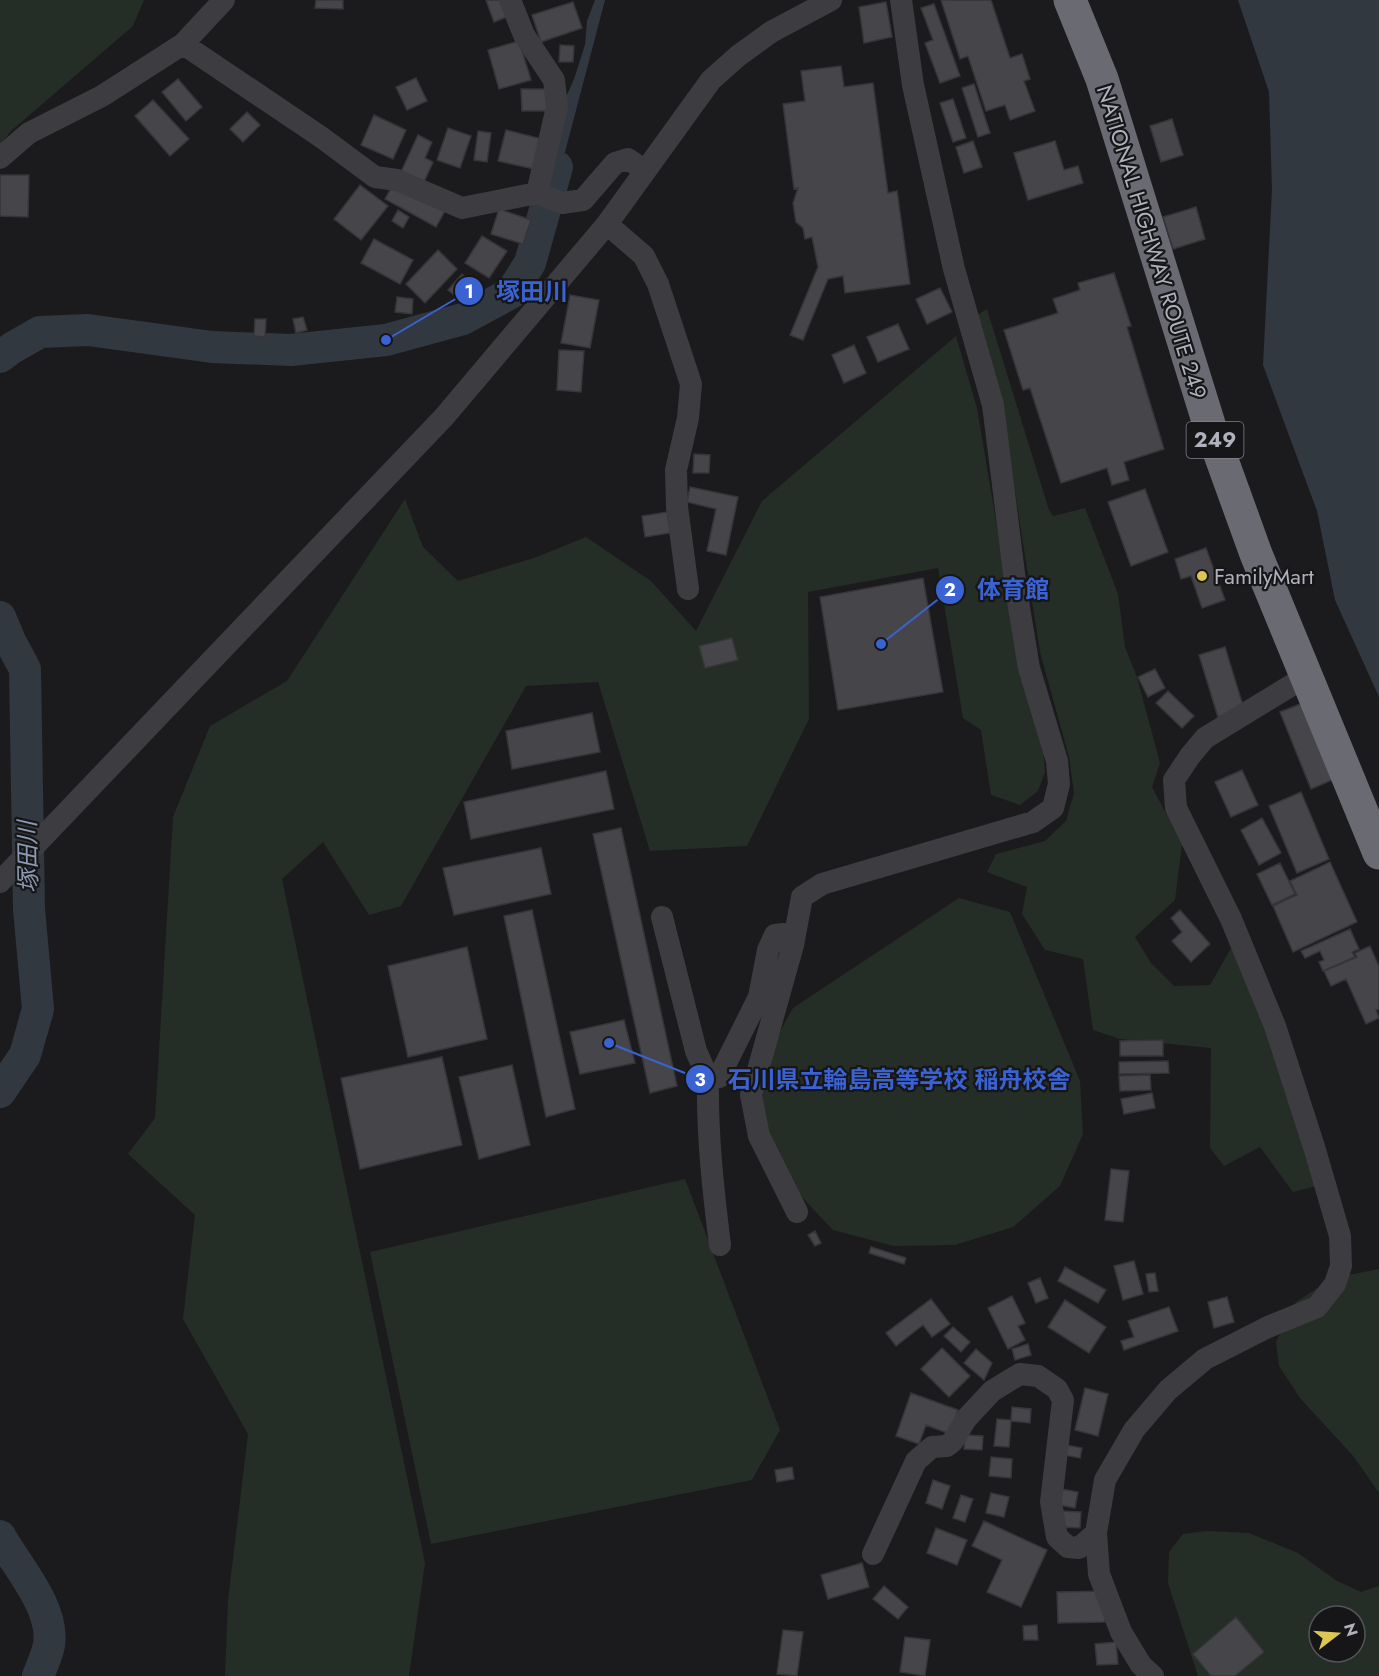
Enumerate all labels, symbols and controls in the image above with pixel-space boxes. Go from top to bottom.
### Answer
street label: NATIONAL HIGHWAY ROUTE 249 [1089,81,1215,403]
callout: 塚田川 [454,270,580,312]
text: 塚田川 [496,274,568,309]
text: 1 [464,279,474,305]
road number: 249 [1186,422,1244,458]
place label: FamilyMart [1214,560,1314,592]
callout: 体育館 [935,569,1061,611]
marker: FamilyMart [1195,569,1209,583]
text: 体育館 [977,572,1049,607]
text: 2 [944,577,956,603]
water label: 塚田川 [9,818,46,893]
callout: 石川県立輪島高等学校 稲舟校舎 [685,1058,1083,1100]
text: 石川県立輪島高等学校 稲舟校舎 [727,1062,1071,1097]
text: 3 [694,1067,706,1093]
north arrow [1307,1604,1367,1664]
text: N [1338,1620,1364,1639]

